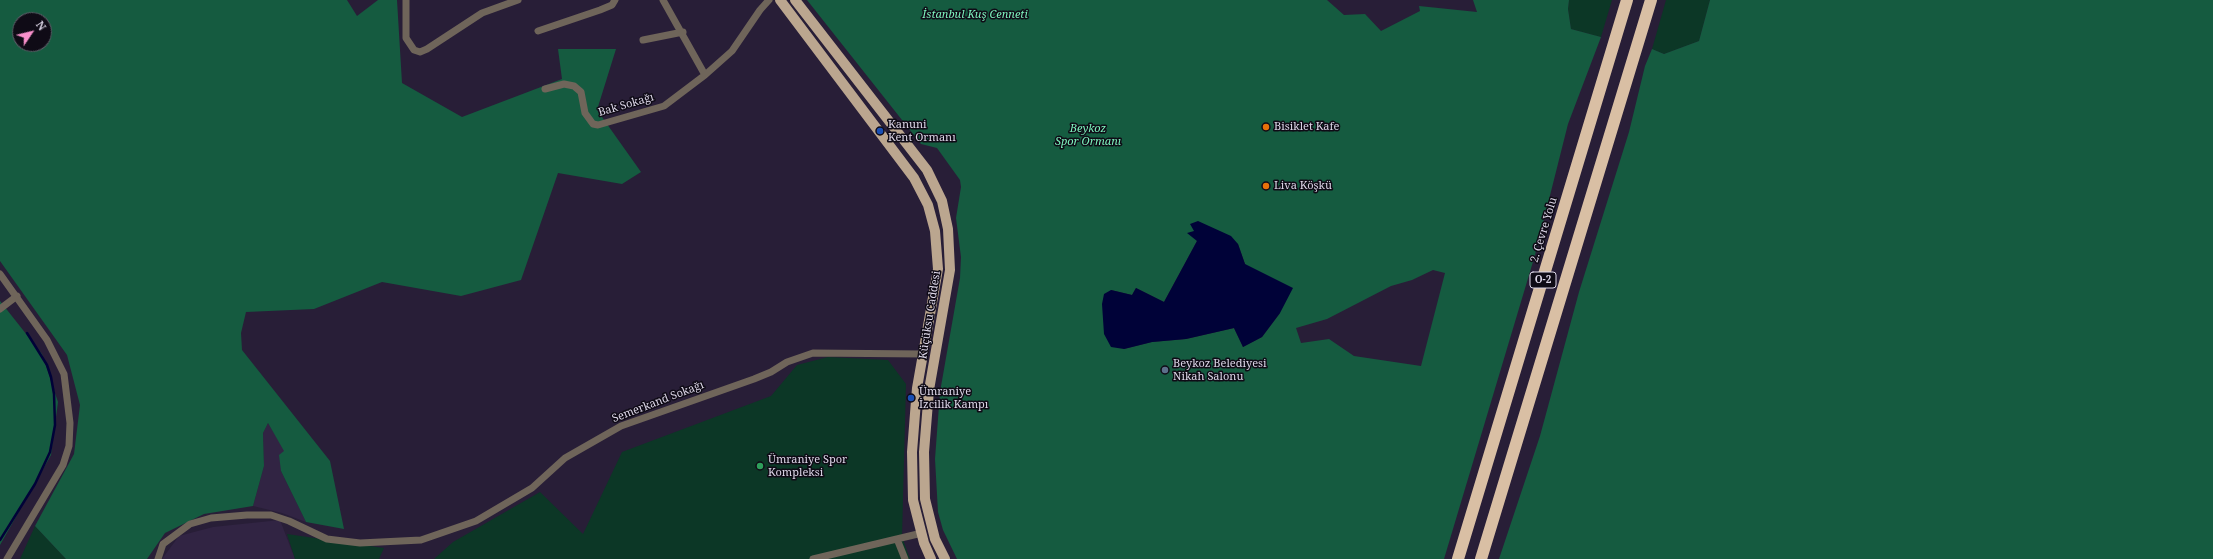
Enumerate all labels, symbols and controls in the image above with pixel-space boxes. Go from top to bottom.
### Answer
park label: İstanbul Kuş Cenneti [922,8,1028,22]
north arrow [12,12,52,52]
text: N [33,18,50,33]
street label: Bak Sokağı [597,91,655,119]
place label: Kanuni Kent Ormanı [888,118,956,144]
place label: Bisiklet Kafe [1274,120,1339,134]
park label: Beykoz Spor Ormanı [1055,122,1121,148]
marker: Bisiklet Kafe [1261,122,1271,132]
marker: Kanuni Kent Ormanı [875,126,885,136]
place label: Liva Köşkü [1274,179,1332,193]
marker: Liva Köşkü [1261,181,1271,191]
street label: 2. Çevre Yolu [1528,196,1560,264]
street label: Küçüksu Caddesi [917,270,943,360]
road number: O-2 [1530,272,1556,288]
place label: Beykoz Belediyesi Nikah Salonu [1173,357,1267,383]
marker: Beykoz Belediyesi Nikah Salonu [1160,365,1170,375]
street label: Semerkand Sokağı [610,378,706,426]
place label: Ümraniye İzcilik Kampı [919,385,988,411]
marker: Ümraniye İzcilik Kampı [906,393,916,403]
place label: Ümraniye Spor Kompleksi [768,453,847,479]
marker: Ümraniye Spor Kompleksi [755,461,765,471]

